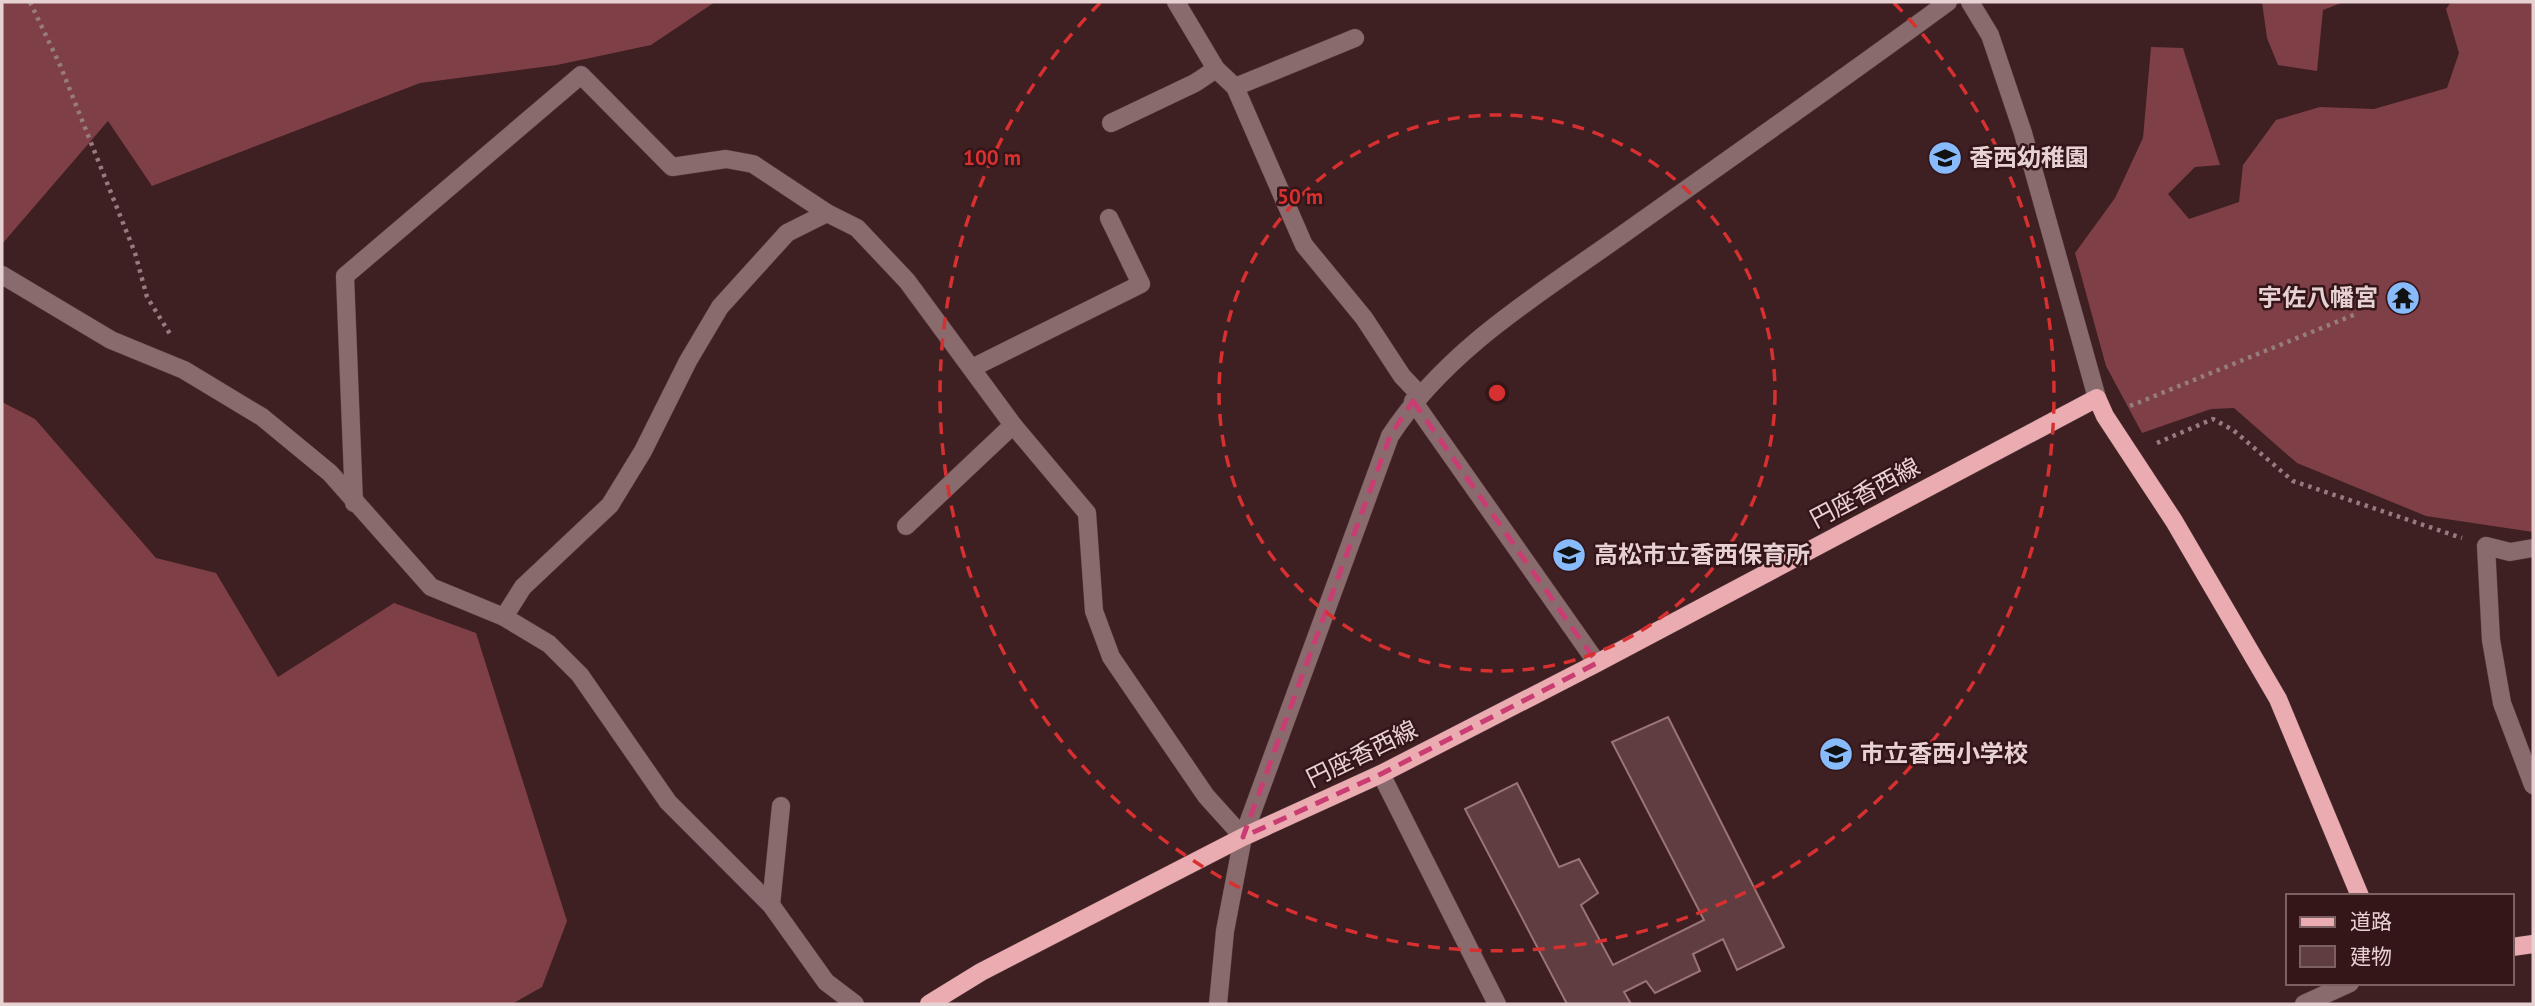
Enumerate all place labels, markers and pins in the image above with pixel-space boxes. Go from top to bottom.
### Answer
school or university icon: 香西幼稚園 [1926,139,1964,177]
place label: 香西幼稚園 [1969,142,2089,173]
temple icon: 宇佐八幡宮 [2384,279,2422,317]
place label: 宇佐八幡宮 [2258,282,2378,313]
centre of rings [1485,381,1509,405]
school or university icon: 高松市立香西保育所 [1550,536,1588,574]
place label: 高松市立香西保育所 [1594,539,1810,570]
school or university icon: 市立香西小学校 [1817,735,1855,773]
place label: 市立香西小学校 [1860,738,2028,769]

